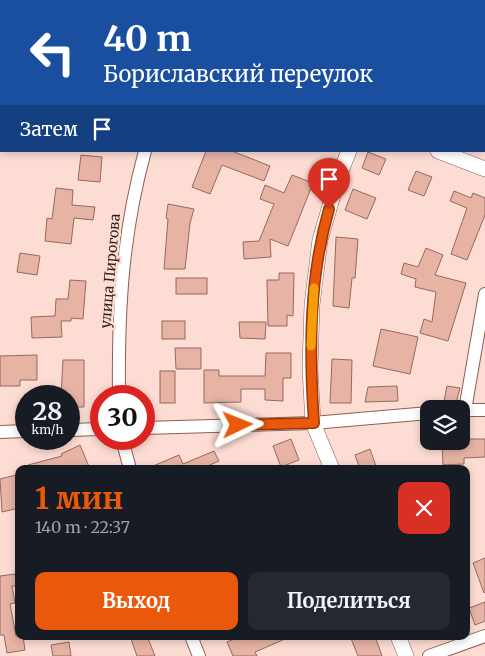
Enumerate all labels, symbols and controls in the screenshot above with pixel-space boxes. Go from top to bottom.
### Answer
text: 40 m [103,17,191,61]
icon: left [20,20,85,85]
text: Бориславский переулок [103,60,373,88]
icon: arrive [88,115,116,143]
text: Затем [20,117,78,141]
pin [308,158,350,209]
icon: arrive [315,165,343,193]
street label: улица Пирогова [96,212,124,329]
speed limit sign: 30 [90,385,155,450]
text: 28 [32,395,63,427]
position arrow [211,398,263,450]
map controls [420,400,470,450]
button: layers [420,400,470,450]
text: km/h [32,422,63,437]
text: 1 мин [35,479,123,517]
button: close [398,482,450,534]
text: 140 m · 22:37 [35,517,130,537]
button: Выход [35,572,238,630]
button: Поделиться [248,572,450,630]

